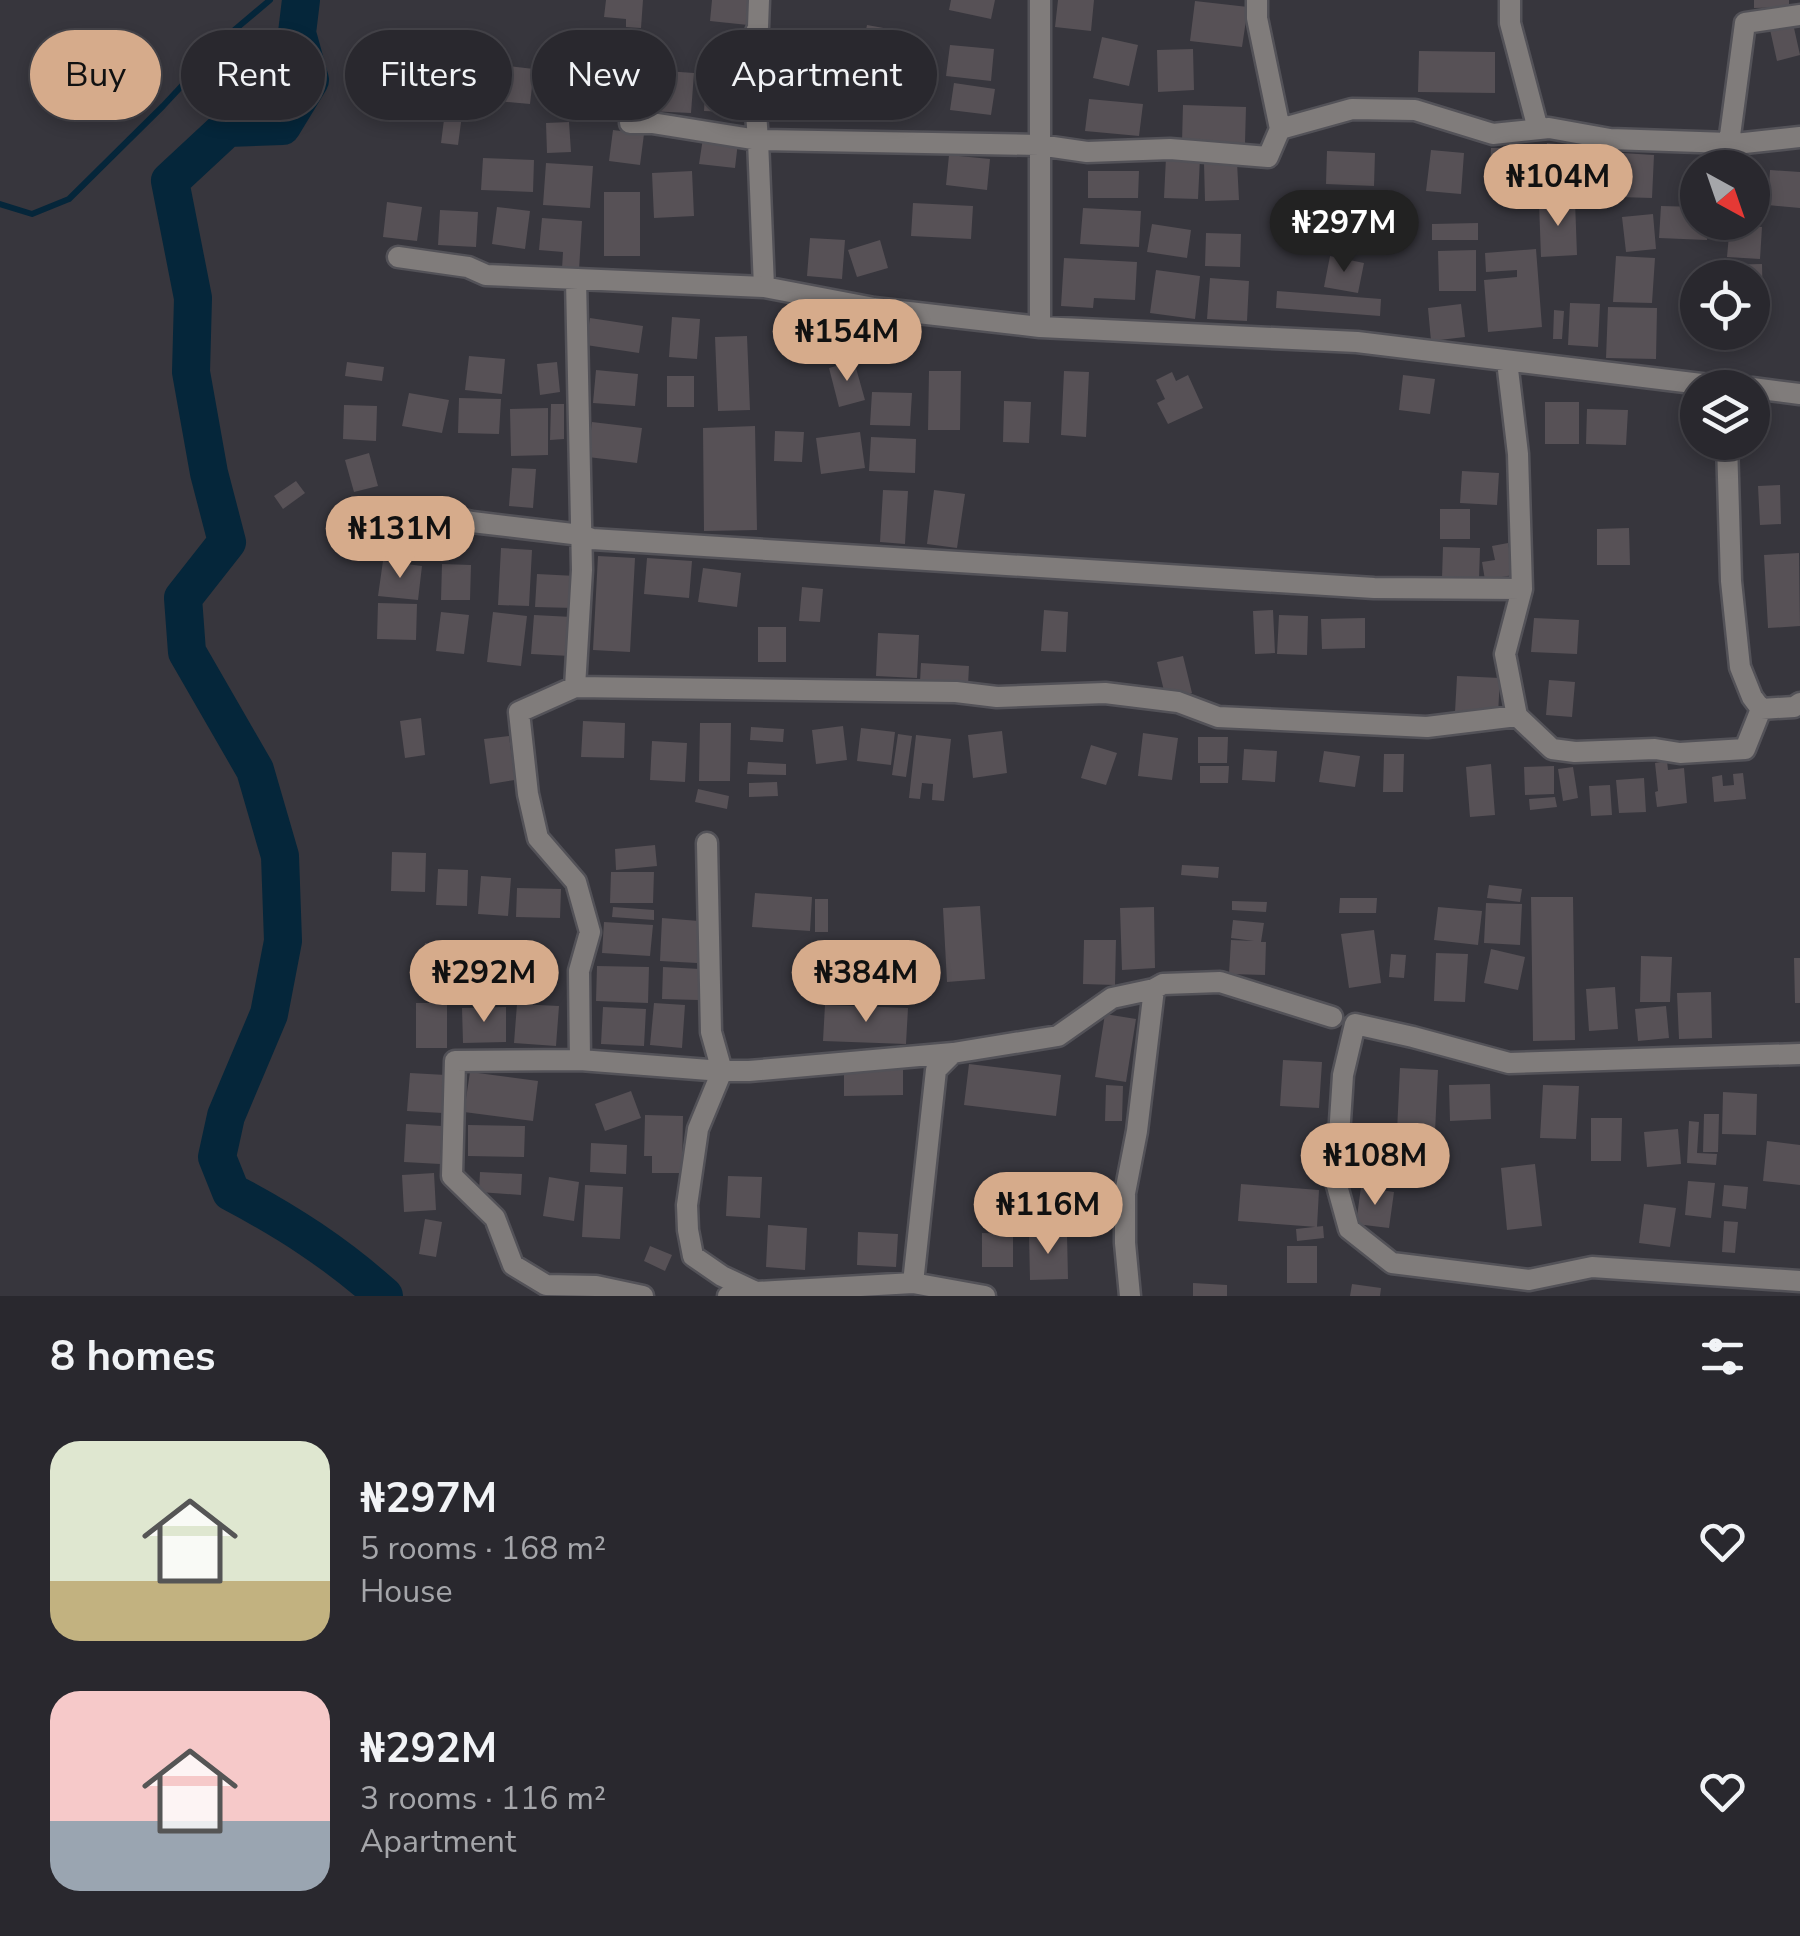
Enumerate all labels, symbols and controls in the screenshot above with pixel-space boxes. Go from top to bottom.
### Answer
chip: Buy [30,30,161,120]
chip: Rent [181,30,325,120]
chip: Filters [345,30,512,120]
chip: New [532,30,676,120]
chip: Apartment [696,30,937,120]
pin: ₦104M [1488,144,1628,229]
north arrow [1680,150,1770,240]
map controls [1680,150,1770,460]
text: ₦104M [1506,155,1610,198]
pin: ₦297M [1274,190,1414,275]
text: ₦297M [1292,201,1396,244]
button: locate [1680,260,1770,350]
pin: ₦154M [777,299,917,384]
text: ₦154M [795,310,899,353]
button: layers [1680,370,1770,460]
pin: ₦131M [330,496,470,581]
text: ₦131M [348,507,452,550]
pin: ₦292M [414,940,554,1025]
pin: ₦384M [796,940,936,1025]
text: ₦292M [432,951,536,994]
text: ₦384M [814,951,918,994]
pin: ₦108M [1305,1123,1445,1208]
text: ₦108M [1323,1134,1427,1177]
pin: ₦116M [978,1172,1118,1257]
text: ₦116M [996,1183,1100,1226]
text: 8 homes [50,1328,215,1385]
icon: filters [1695,1329,1750,1384]
text: ₦297M [360,1470,497,1527]
icon: home [130,1481,250,1601]
icon: heart [1695,1514,1750,1569]
text: 5 rooms · 168 m² [360,1527,606,1570]
text: House [360,1570,453,1613]
text: ₦292M [360,1720,497,1777]
icon: home [130,1731,250,1851]
icon: heart [1695,1764,1750,1819]
text: 3 rooms · 116 m² [360,1777,606,1820]
text: Apartment [360,1820,516,1863]

